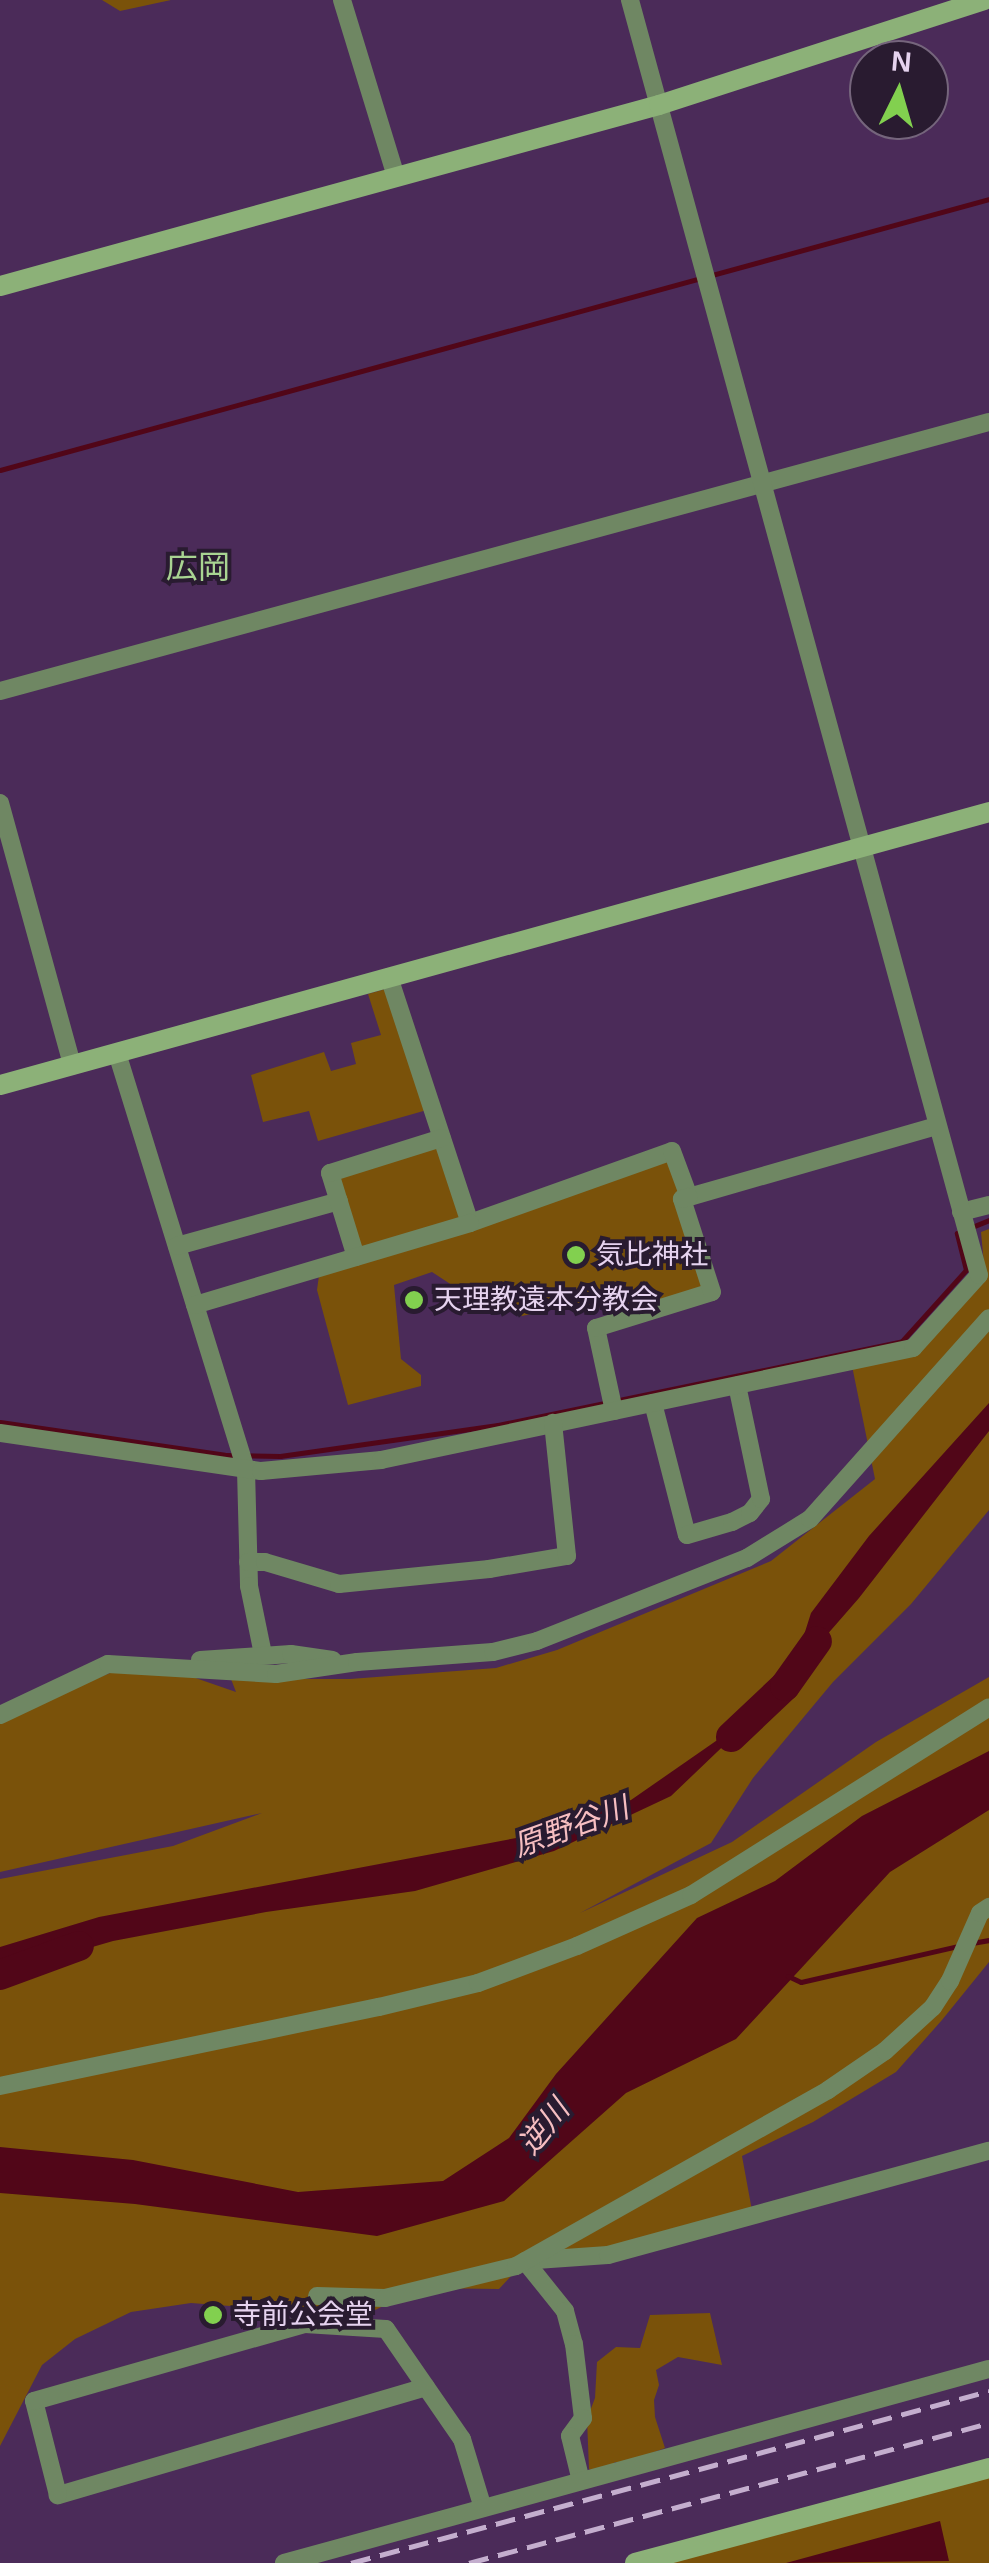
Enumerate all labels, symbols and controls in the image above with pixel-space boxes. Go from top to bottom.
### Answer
north arrow [849,40,949,140]
text: N [890,45,913,78]
district label: 広岡 [166,548,230,586]
place label: 気比神社 [596,1238,708,1272]
marker: 気比神社 [565,1244,587,1266]
place label: 天理教遠本分教会 [434,1283,658,1317]
marker: 天理教遠本分教会 [403,1289,425,1311]
water label: 原野谷川 [508,1790,634,1864]
water label: 逆川 [511,2092,577,2162]
place label: 寺前公会堂 [233,2298,373,2332]
marker: 寺前公会堂 [202,2304,224,2326]

